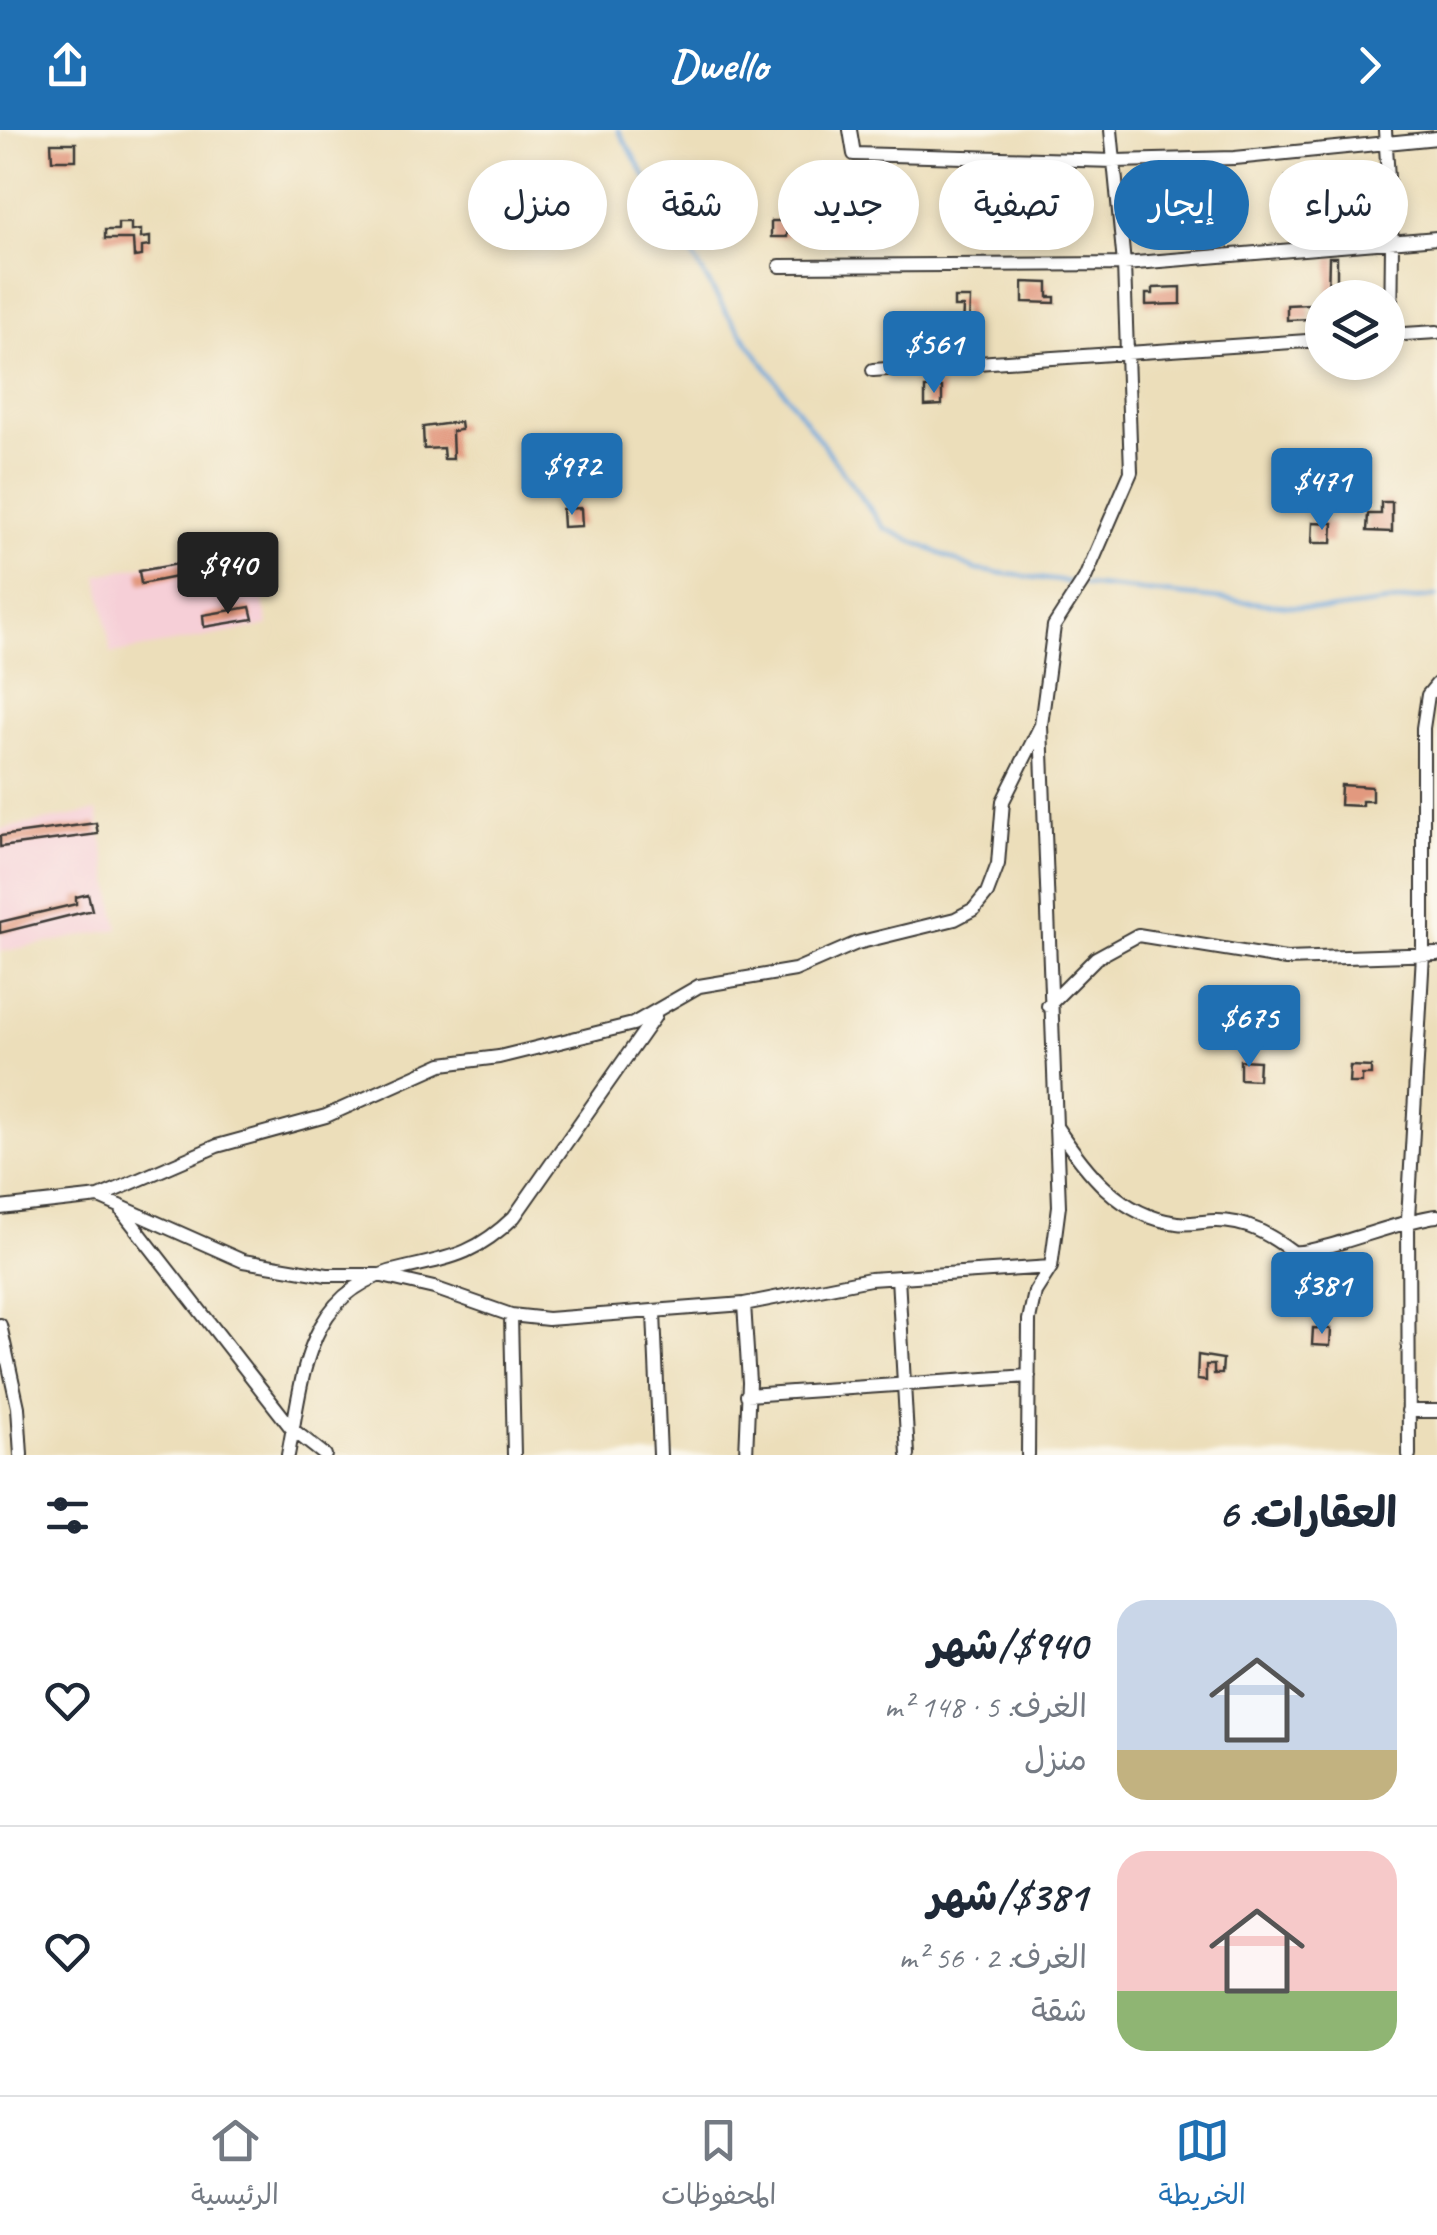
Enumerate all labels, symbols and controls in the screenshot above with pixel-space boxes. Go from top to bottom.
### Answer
text: Dwello [670,37,767,94]
icon: share [40,38,95,93]
icon: forward [1342,38,1397,93]
chip: منزل [468,160,607,250]
chip: شقة [627,160,758,250]
chip: جديد [778,160,919,250]
chip: تصفية [939,160,1094,250]
chip: إيجار [1114,160,1249,250]
chip: شراء [1269,160,1408,250]
map controls [1305,280,1405,380]
button: layers [1305,280,1405,380]
pin: $561 [875,311,993,396]
text: $561 [905,323,963,364]
pin: $972 [513,433,631,518]
text: $972 [543,445,601,486]
pin: $471 [1263,448,1381,533]
text: $471 [1293,460,1351,501]
pin: $940 [169,532,287,617]
text: $940 [199,544,257,585]
pin: $675 [1190,985,1308,1070]
text: $675 [1220,997,1278,1038]
pin: $381 [1263,1252,1381,1337]
text: $381 [1293,1264,1351,1305]
text: العقارات: 6 [1218,1487,1397,1540]
icon: filters [40,1488,95,1543]
text: $940/شهر [928,1619,1087,1672]
icon: home [1197,1640,1317,1760]
icon: heart [40,1673,95,1728]
text: الغرف: 5 · 148 m² [884,1686,1087,1727]
text: منزل [1024,1739,1087,1780]
text: $381/شهر [928,1870,1087,1923]
icon: home [1197,1891,1317,2011]
icon: heart [40,1924,95,1979]
text: الغرف: 2 · 56 m² [899,1937,1087,1978]
text: شقة [1031,1990,1087,2031]
tab: الرئيسية [191,2113,279,2219]
tab: المحفوظات [661,2113,776,2219]
tab: الخريطة [1159,2113,1246,2219]

